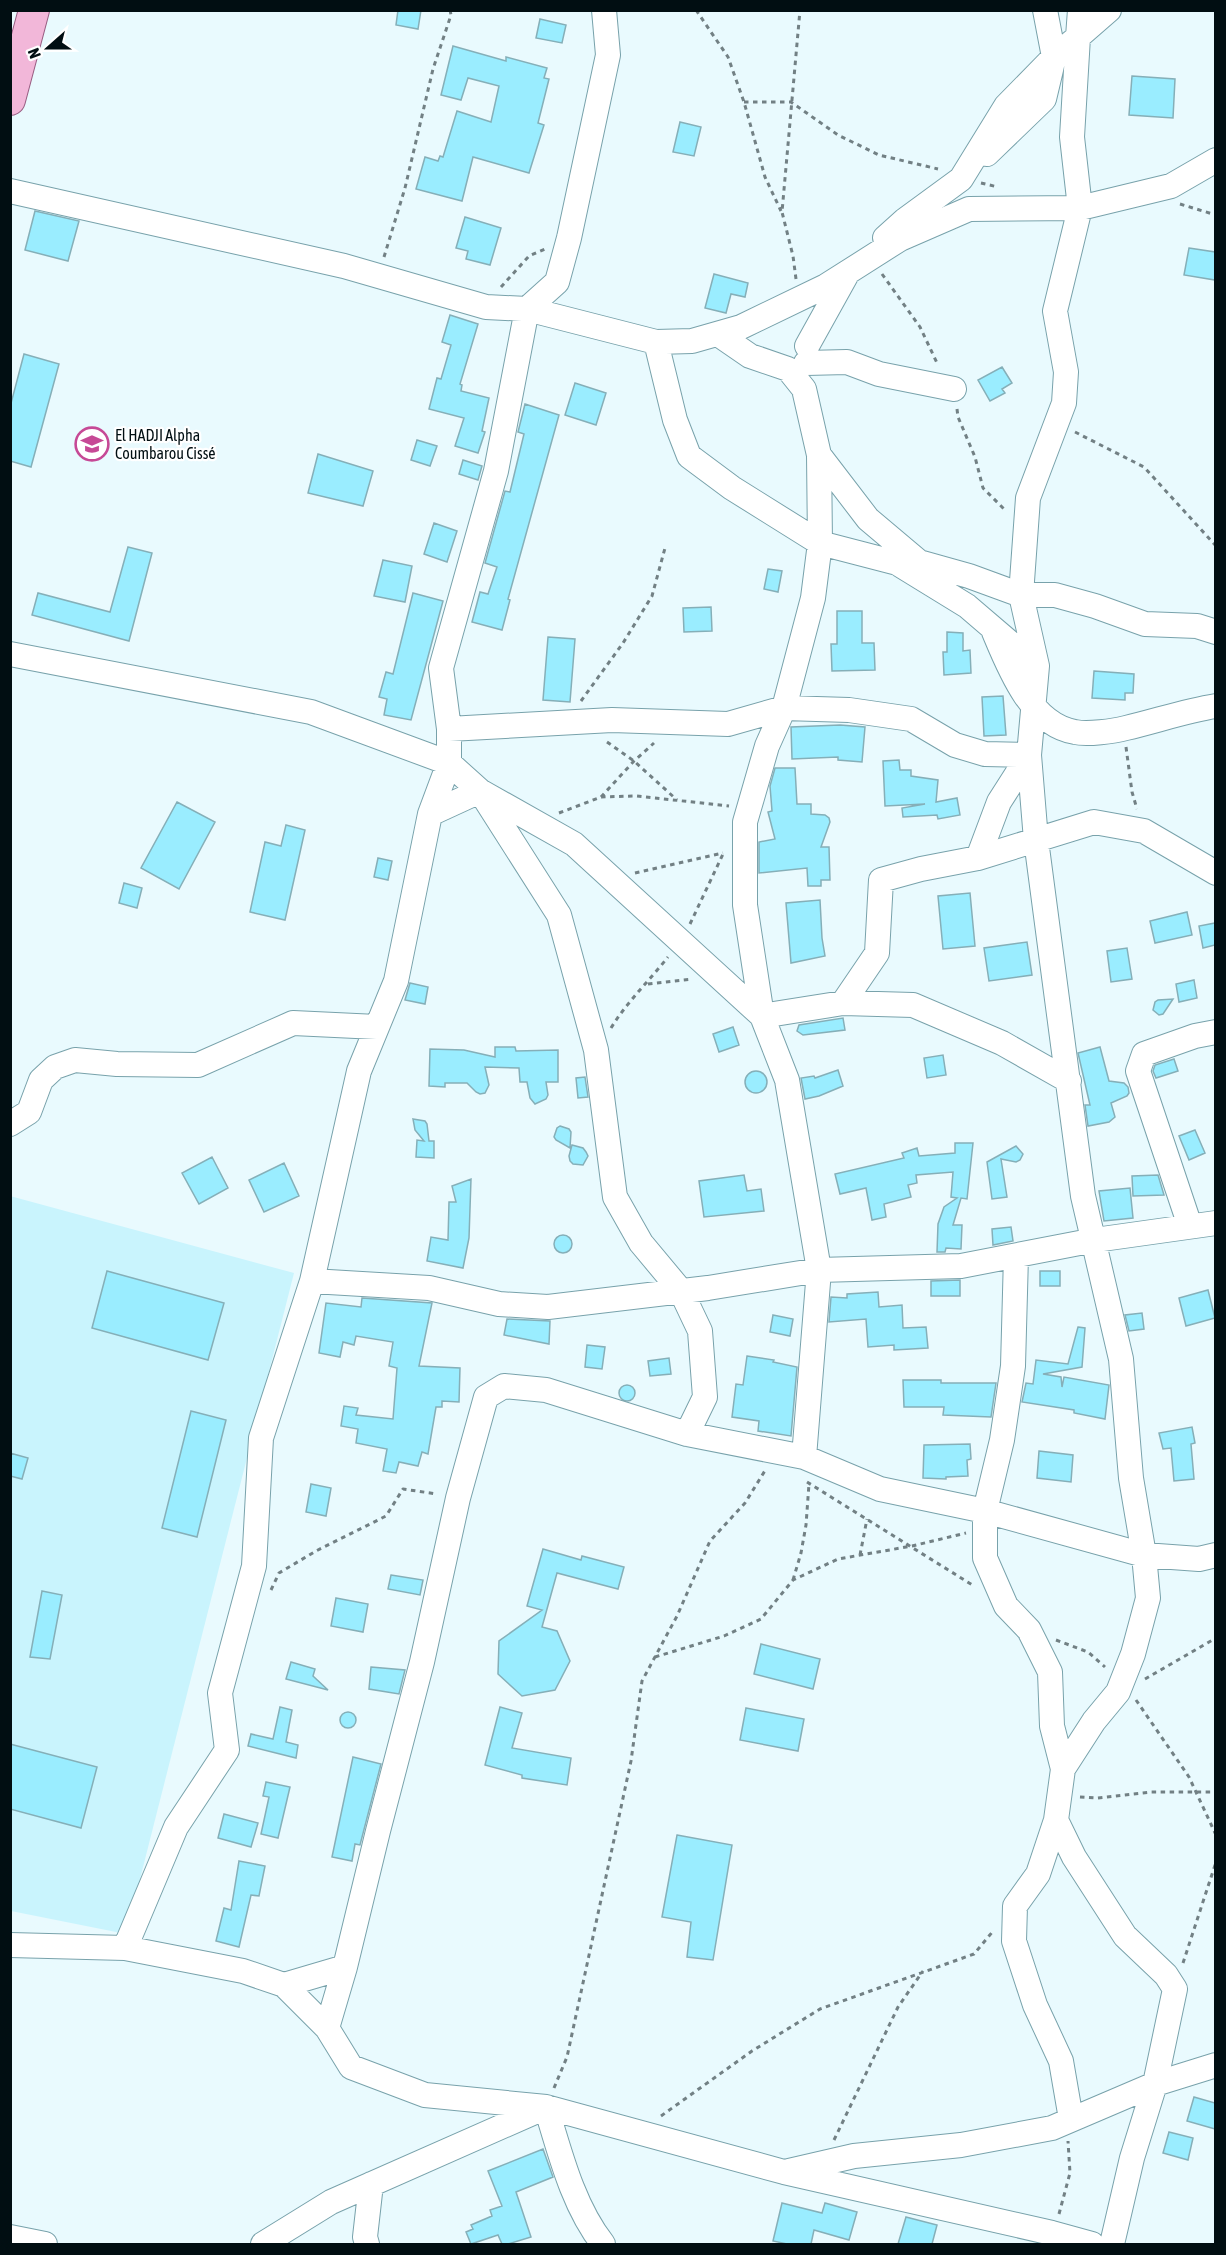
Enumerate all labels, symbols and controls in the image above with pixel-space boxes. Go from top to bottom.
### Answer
north arrow [18,18,78,78]
text: N [24,46,44,61]
school or university icon: El HADJI Alpha Coumbarou Cissé [74,426,110,462]
place label: El HADJI Alpha Coumbarou Cissé [115,426,216,462]

